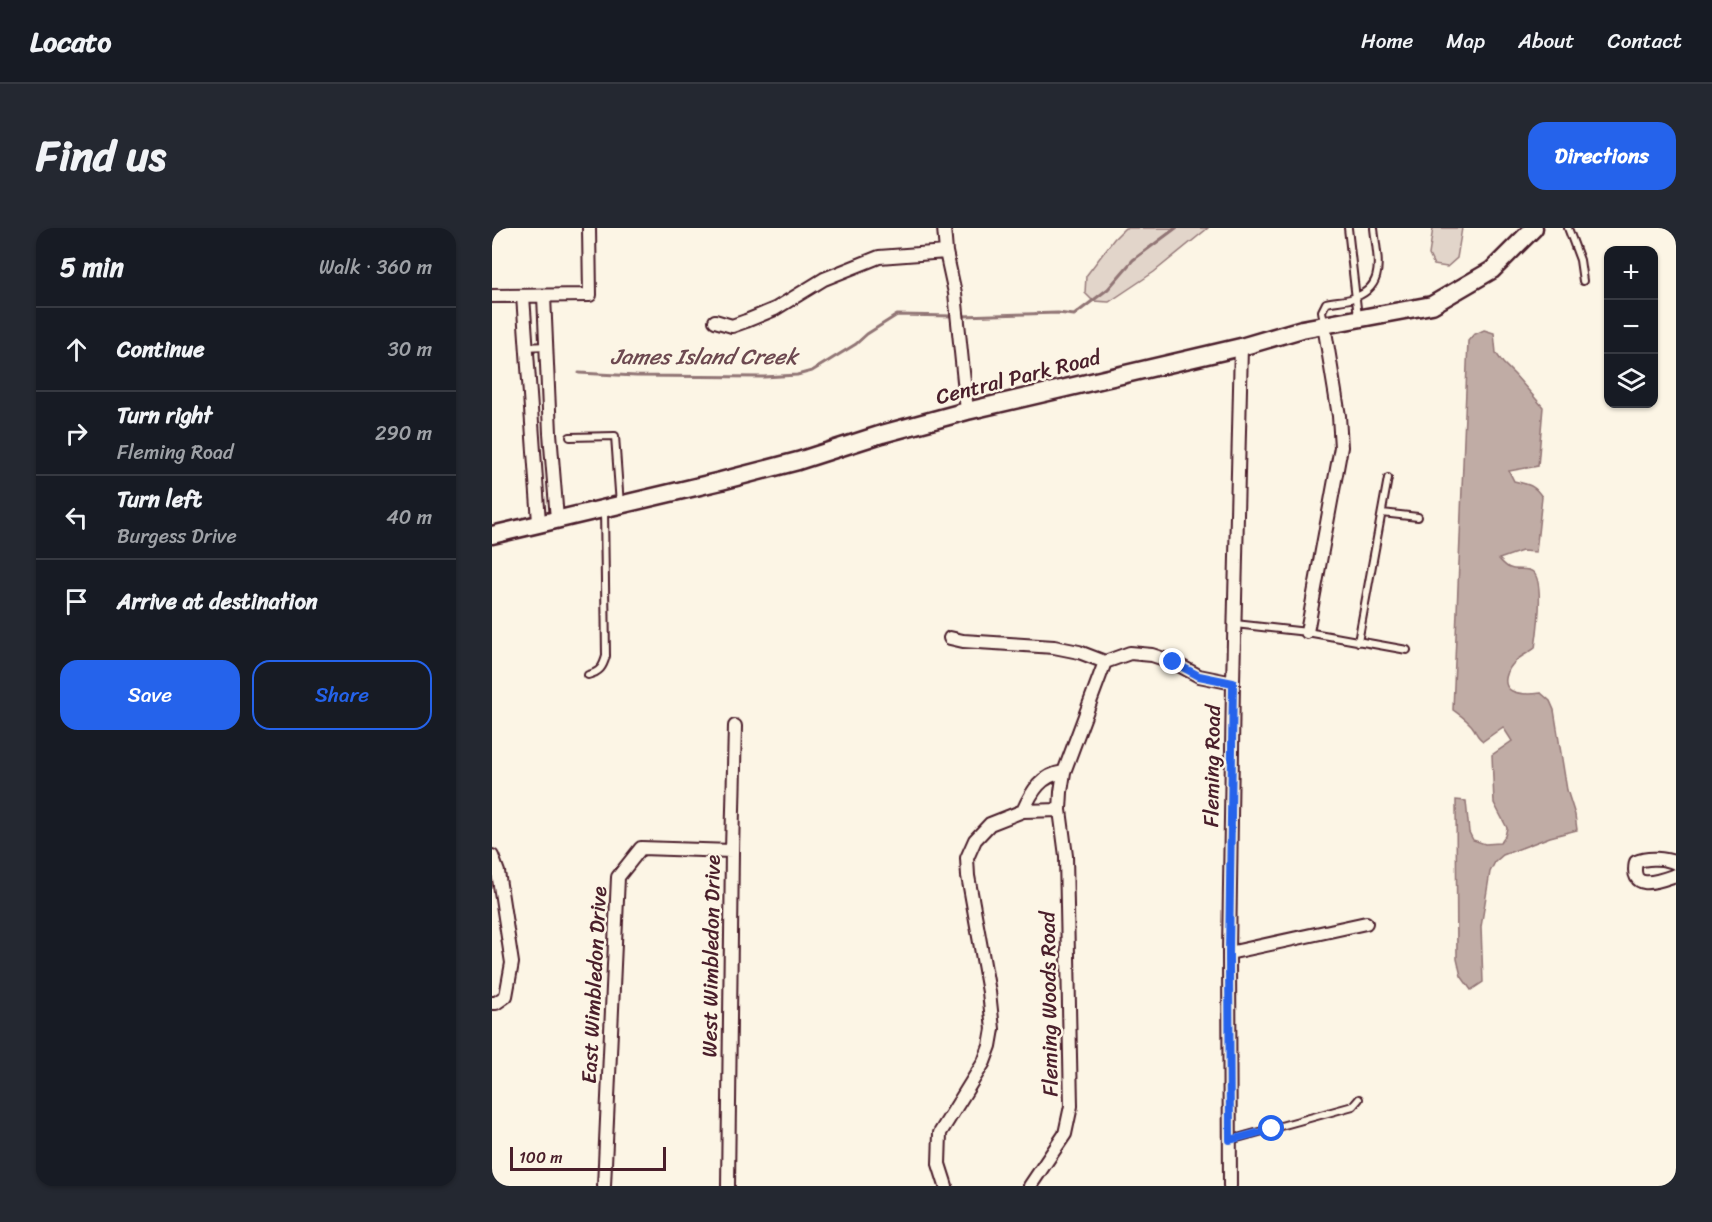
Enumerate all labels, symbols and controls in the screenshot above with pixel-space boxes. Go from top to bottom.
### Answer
text: Locato [30,17,111,66]
text: Home [1361,22,1413,60]
text: Map [1446,22,1485,60]
text: About [1518,22,1575,60]
text: Contact [1608,22,1682,60]
text: Find us [36,119,166,193]
button: Directions [1528,122,1676,190]
text: 5 min [60,244,124,290]
map controls [1604,246,1658,408]
button: + [1604,246,1658,300]
text: Walk · 360 m [319,250,432,285]
button: − [1604,300,1658,354]
text: Continue [117,330,205,369]
text: 30 m [388,332,432,367]
icon: ahead [60,333,93,366]
water label: James Island Creek [611,337,801,376]
street label: Central Park Road [932,338,1106,416]
button: layers [1604,354,1658,408]
text: Turn right [117,396,212,435]
text: 290 m [375,416,432,451]
icon: right [60,417,93,450]
text: Fleming Road [117,435,234,470]
text: Turn left [117,480,202,519]
text: 40 m [386,500,432,535]
icon: left [60,501,93,534]
text: Burgess Drive [117,519,237,554]
text: Arrive at destination [117,582,318,621]
icon: arrive [60,585,93,618]
route end [1159,648,1185,674]
button: Save [60,660,240,730]
button: Share [252,660,432,730]
street label: Fleming Road [1192,703,1232,828]
street label: West Wimbledon Drive [690,854,732,1058]
street label: East Wimbledon Drive [570,885,618,1085]
street label: Fleming Woods Road [1028,909,1070,1097]
route start [1258,1115,1284,1141]
text: 100 m [519,1143,563,1172]
scale bar [510,1144,666,1172]

